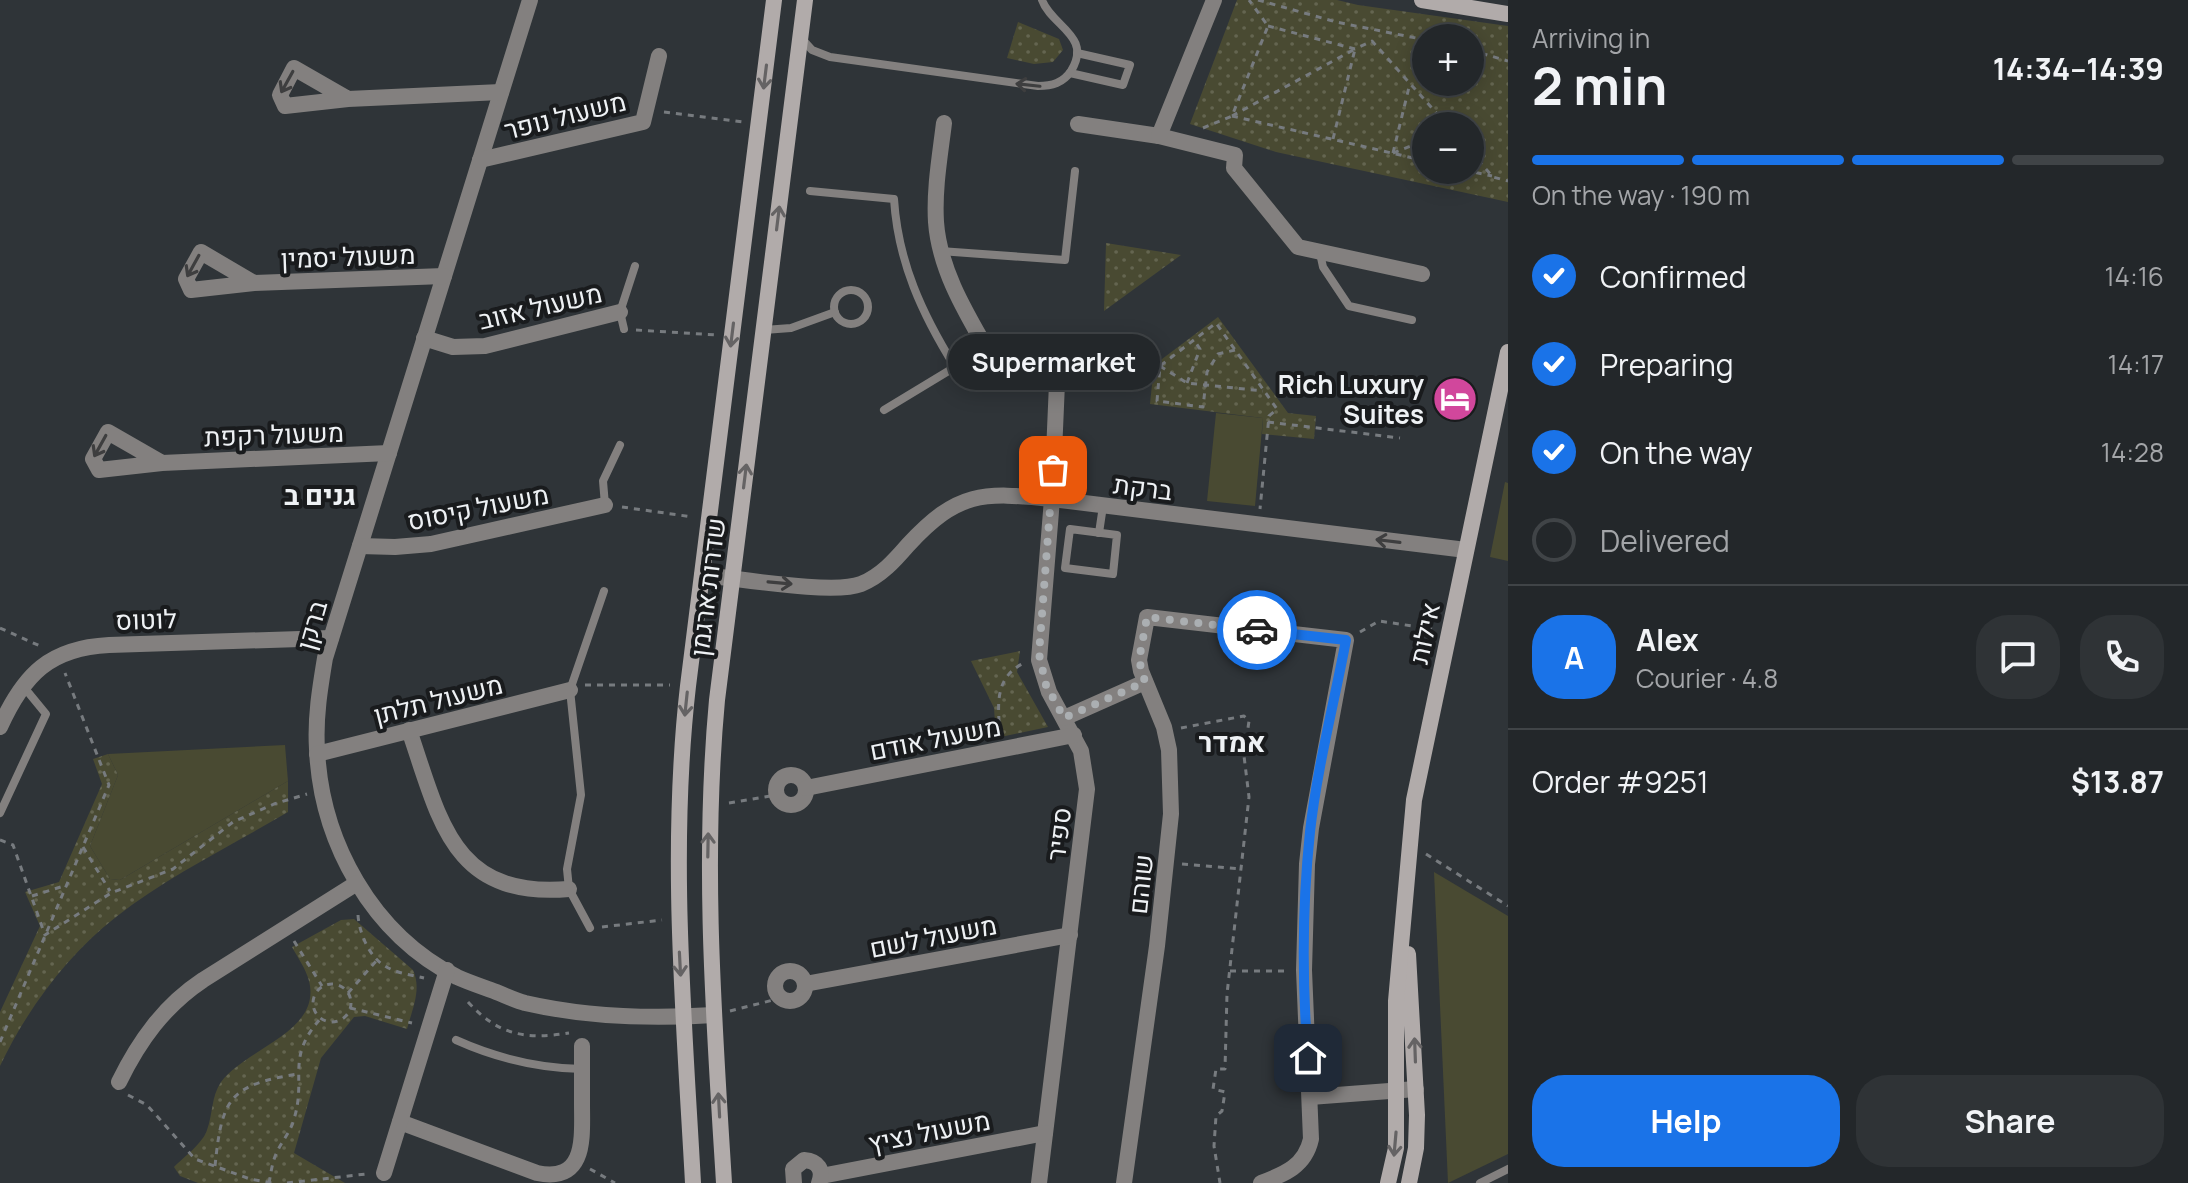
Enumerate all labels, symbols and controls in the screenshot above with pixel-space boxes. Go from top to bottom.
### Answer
text: Arriving in [1532,20,1650,56]
map controls [1412,24,1484,184]
button: + [1412,24,1484,96]
text: 14:34–14:39 [1993,48,2164,89]
text: 2 min [1532,50,1667,121]
one-way arrow [757,64,772,90]
one-way arrow [278,70,294,93]
one-way arrow [1015,77,1042,92]
street label: משעול נופר [500,82,630,148]
button: − [1412,112,1484,184]
text: On the way · 190 m [1532,177,1750,213]
one-way arrow [770,205,785,231]
street label: משעול יסמין [280,236,416,276]
one-way arrow [185,254,201,277]
icon: check [1532,254,1576,298]
text: Confirmed [1600,256,1747,297]
text: 14:16 [2104,258,2164,294]
street label: משעול אזוב [475,274,605,338]
one-way arrow [725,321,740,348]
callout: Supermarket [947,334,1159,390]
icon: check [1532,342,1576,386]
text: Supermarket [972,344,1136,380]
text: Preparing [1600,344,1734,385]
text: 14:17 [2108,346,2164,382]
place label: Rich Luxury Suites [1278,366,1424,432]
hotel icon: Rich Luxury Suites [1431,375,1479,423]
street label: משעול רקפת [203,414,345,454]
icon: check [1532,430,1576,474]
text: On the way [1600,432,1753,473]
one-way arrow [92,434,108,457]
text: 14:28 [2101,434,2164,470]
pin [1019,436,1087,504]
icon: bag [1031,448,1075,492]
one-way arrow [738,463,753,489]
street label: ברקת [1112,466,1175,508]
district label: גנים ב [284,475,356,513]
street label: משעול קיסוס [404,476,552,538]
street label: שדרות ארגמן [681,516,733,658]
text: Delivered [1600,520,1730,561]
one-way arrow [1375,533,1402,548]
one-way arrow [766,575,793,590]
courier [1217,590,1297,670]
street label: ברקן [287,596,335,654]
street label: אילות [1400,599,1448,667]
street label: לוטוס [115,600,177,638]
icon: car [1235,608,1279,652]
button: chat [1976,615,2060,699]
button: phone [2080,615,2164,699]
text: Alex [1636,619,1699,660]
text: A [1564,637,1584,678]
text: Courier · 4.8 [1636,660,1778,696]
street label: משעול תלתן [370,666,506,732]
one-way arrow [679,691,694,717]
street label: משעול אודם [866,708,1004,768]
district label: אמדר [1199,722,1265,760]
text: Order #9251 [1532,761,1709,802]
text: $13.87 [2071,761,2164,802]
street label: ספיר [1037,805,1079,863]
one-way arrow [701,832,716,859]
street label: שוהם [1119,852,1161,916]
street label: משעול לשם [866,906,1000,966]
one-way arrow [673,950,688,977]
pin [1274,1024,1342,1092]
icon: home [1286,1036,1330,1080]
one-way arrow [1407,1037,1422,1064]
button: Help [1532,1075,1840,1167]
button: Share [1856,1075,2164,1167]
one-way arrow [711,1092,726,1119]
street label: משעול נציץ [865,1102,993,1160]
one-way arrow [1387,1131,1402,1157]

